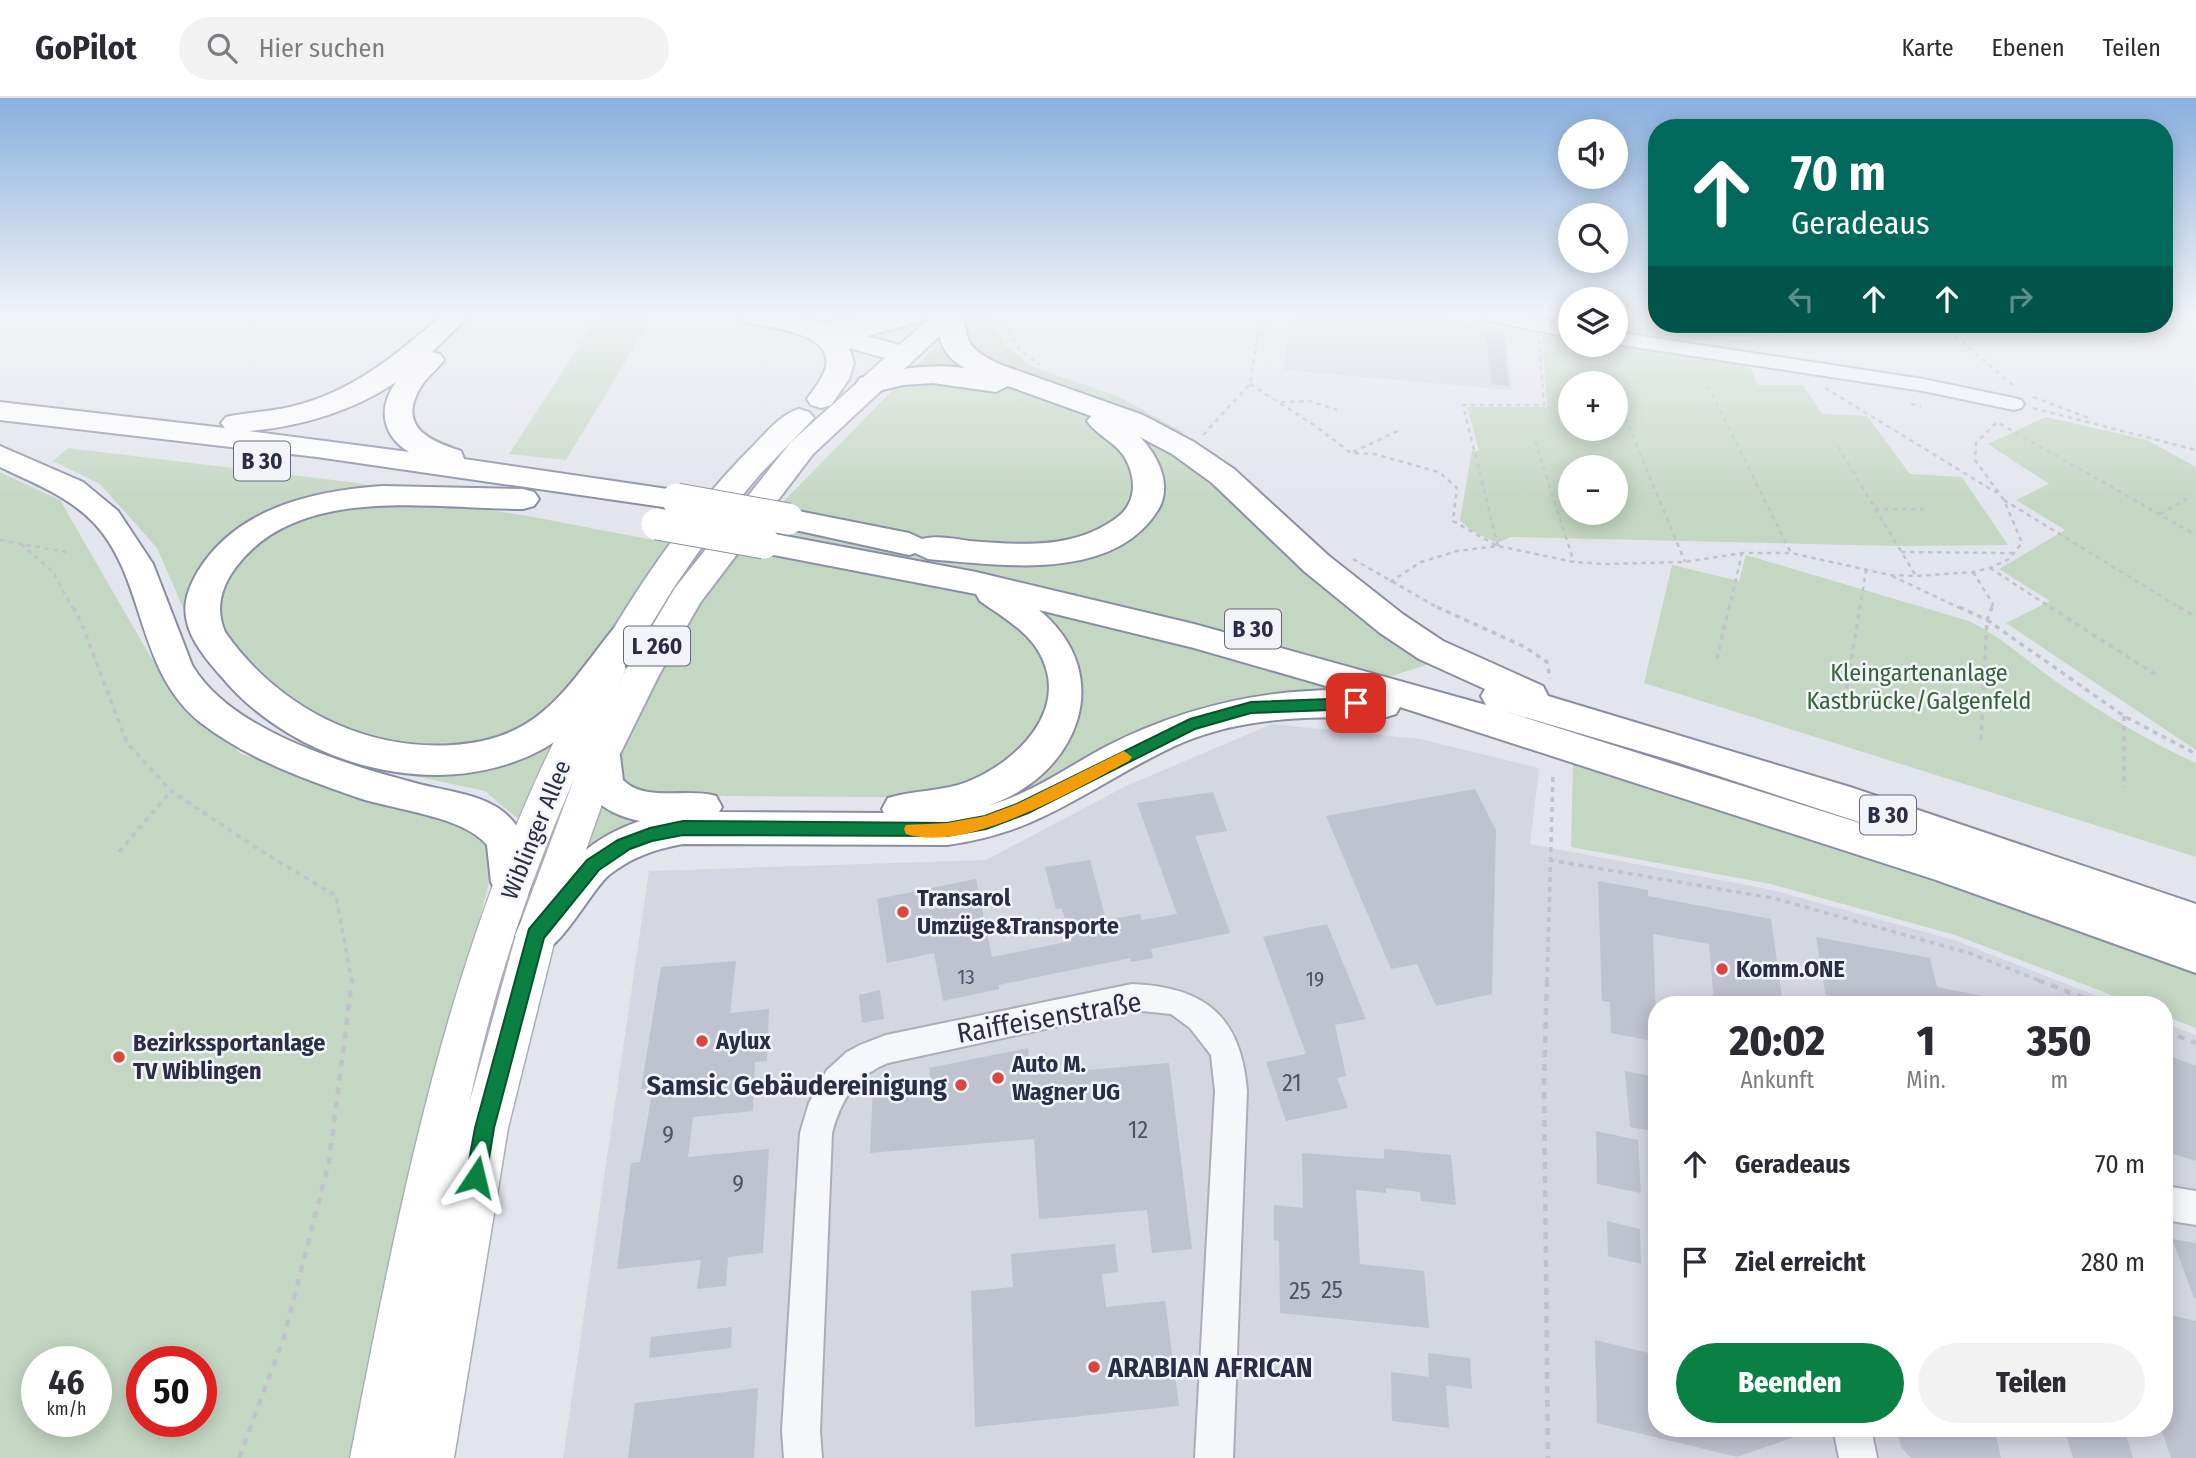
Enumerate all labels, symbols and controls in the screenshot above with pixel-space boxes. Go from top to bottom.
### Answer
search box [179,17,669,80]
text: GoPilot [35,28,137,68]
icon: search [203,29,241,67]
text: Hier suchen [259,33,385,64]
text: Karte [1902,34,1954,62]
text: Ebenen [1992,34,2065,62]
text: Teilen [2103,34,2161,62]
map controls [1558,119,1628,525]
button: sound [1558,119,1628,189]
text: 70 m [1791,144,1886,203]
icon: ahead [1676,147,1767,238]
button: search [1558,203,1628,273]
text: Geradeaus [1791,204,1930,242]
icon: left [1782,280,1820,318]
icon: ahead [1855,280,1893,318]
icon: ahead [1928,280,1966,318]
icon: right [2001,280,2039,318]
button: layers [1558,287,1628,357]
button: + [1558,371,1628,441]
road number: B 30 [234,442,290,480]
button: − [1558,455,1628,525]
road number: B 30 [1225,610,1281,649]
road number: L 260 [624,626,690,666]
park label: Kleingartenanlage Kastbrücke/Galgenfeld [1807,659,2031,715]
pin [1326,673,1386,733]
icon: arrive [1337,684,1375,722]
street label: Wiblinger Allee [495,756,577,904]
road number: B 30 [1860,796,1916,834]
place label: Transarol Umzüge&Transporte [917,884,1119,940]
marker: Transarol Umzüge&Transporte [895,904,911,920]
place label: Komm.ONE [1736,955,1845,983]
marker: Komm.ONE [1714,961,1730,977]
house number: 13 [957,964,975,990]
house number: 19 [1306,966,1324,992]
street label: Raiffeisenstraße [954,985,1144,1050]
text: 20:02 [1729,1016,1825,1066]
text: 1 [1917,1016,1935,1066]
text: 350 [2027,1016,2091,1066]
place label: Aylux [715,1027,771,1055]
place label: Bezirkssportanlage TV Wiblingen [133,1029,325,1085]
marker: Aylux [694,1033,710,1049]
marker: Bezirkssportanlage TV Wiblingen [111,1049,127,1065]
place label: Auto M. Wagner UG [1011,1050,1120,1106]
text: Ankunft [1740,1066,1814,1094]
text: Min. [1906,1066,1946,1094]
text: m [2050,1066,2068,1094]
place label: Samsic Gebäudereinigung [646,1069,947,1102]
house number: 21 [1282,1069,1302,1097]
marker: Auto M. Wagner UG [990,1070,1006,1086]
marker: Samsic Gebäudereinigung [953,1077,969,1093]
house number: 12 [1128,1116,1148,1144]
house number: 9 [662,1121,674,1149]
position arrow [439,1140,513,1214]
icon: ahead [1676,1145,1714,1183]
text: Geradeaus [1735,1149,1850,1180]
text: 70 m [2095,1149,2145,1180]
house number: 9 [732,1170,744,1198]
icon: arrive [1676,1243,1714,1281]
text: Ziel erreicht [1735,1247,1866,1278]
text: 280 m [2081,1247,2145,1278]
house number: 25 [1321,1276,1343,1304]
house number: 25 [1289,1277,1311,1305]
button: Beenden [1676,1343,1904,1423]
button: Teilen [1918,1343,2145,1423]
speed limit sign: 50 [126,1346,217,1437]
place label: ARABIAN AFRICAN [1107,1351,1313,1384]
marker: ARABIAN AFRICAN [1086,1359,1102,1375]
text: 46 [48,1361,85,1403]
text: km/h [46,1398,87,1420]

